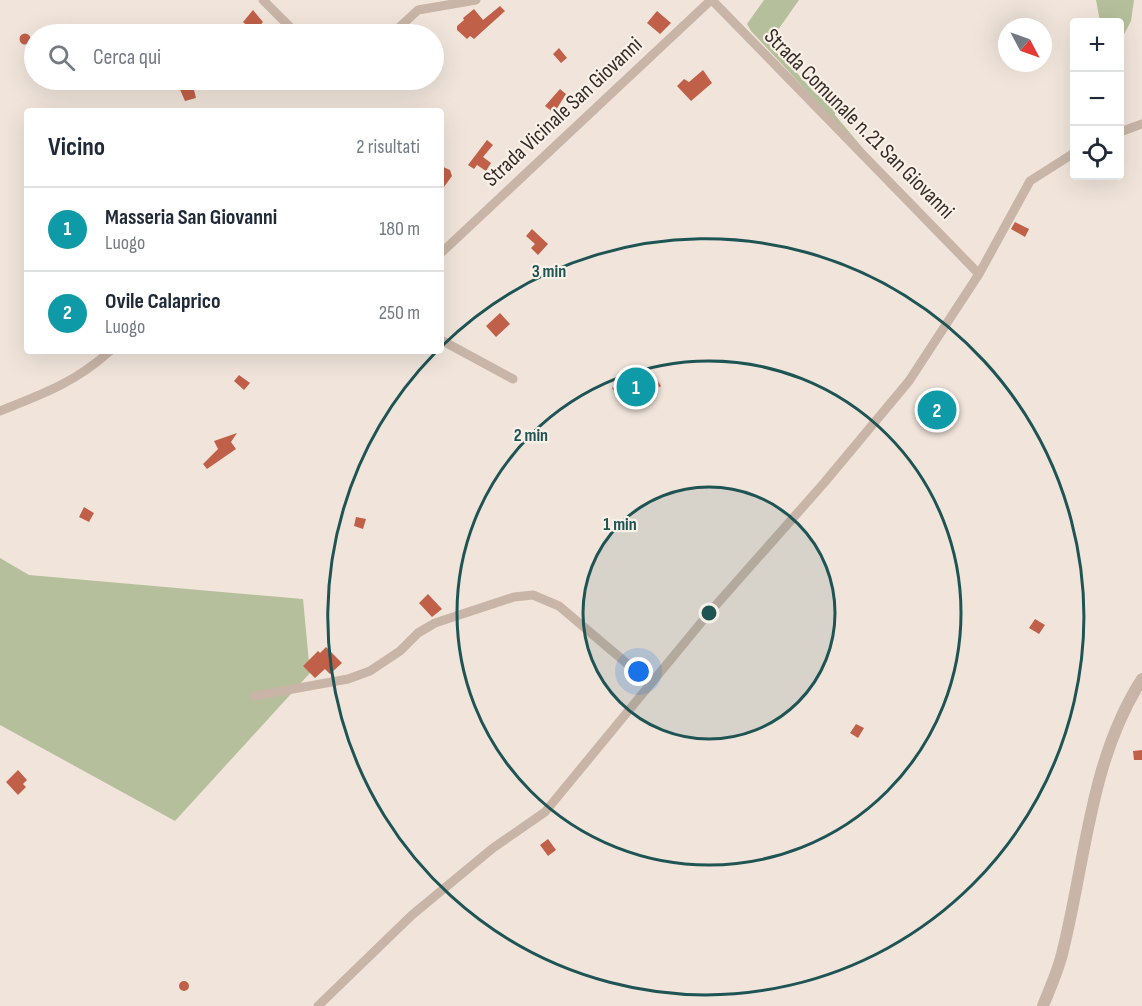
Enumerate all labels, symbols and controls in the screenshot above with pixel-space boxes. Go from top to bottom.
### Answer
north arrow [998,18,1052,72]
map controls [1070,18,1124,180]
button: + [1070,18,1124,72]
street label: Strada Comunale n.21 San Giovanni [758,23,960,225]
search box [24,24,444,90]
street label: Strada Vicinale San Giovanni [478,31,648,193]
icon: search [45,41,78,74]
text: Cerca qui [93,44,161,71]
button: − [1070,72,1124,126]
button: locate [1070,126,1124,180]
text: Vicino [48,132,105,163]
text: 2 risultati [356,135,420,159]
text: Masseria San Giovanni [105,204,277,231]
text: 1 [64,217,71,241]
text: 180 m [379,217,420,241]
text: Luogo [105,231,145,255]
text: 3 min [532,261,566,282]
text: Ovile Calaprico [105,288,221,315]
text: 2 [63,301,72,325]
text: 250 m [379,301,420,325]
text: Luogo [105,315,145,339]
pin: 1 [616,364,656,410]
pin: 2 [918,388,956,432]
text: 2 min [514,425,548,446]
text: 1 min [603,514,637,535]
centre of rings [699,603,719,623]
your location [624,657,653,686]

